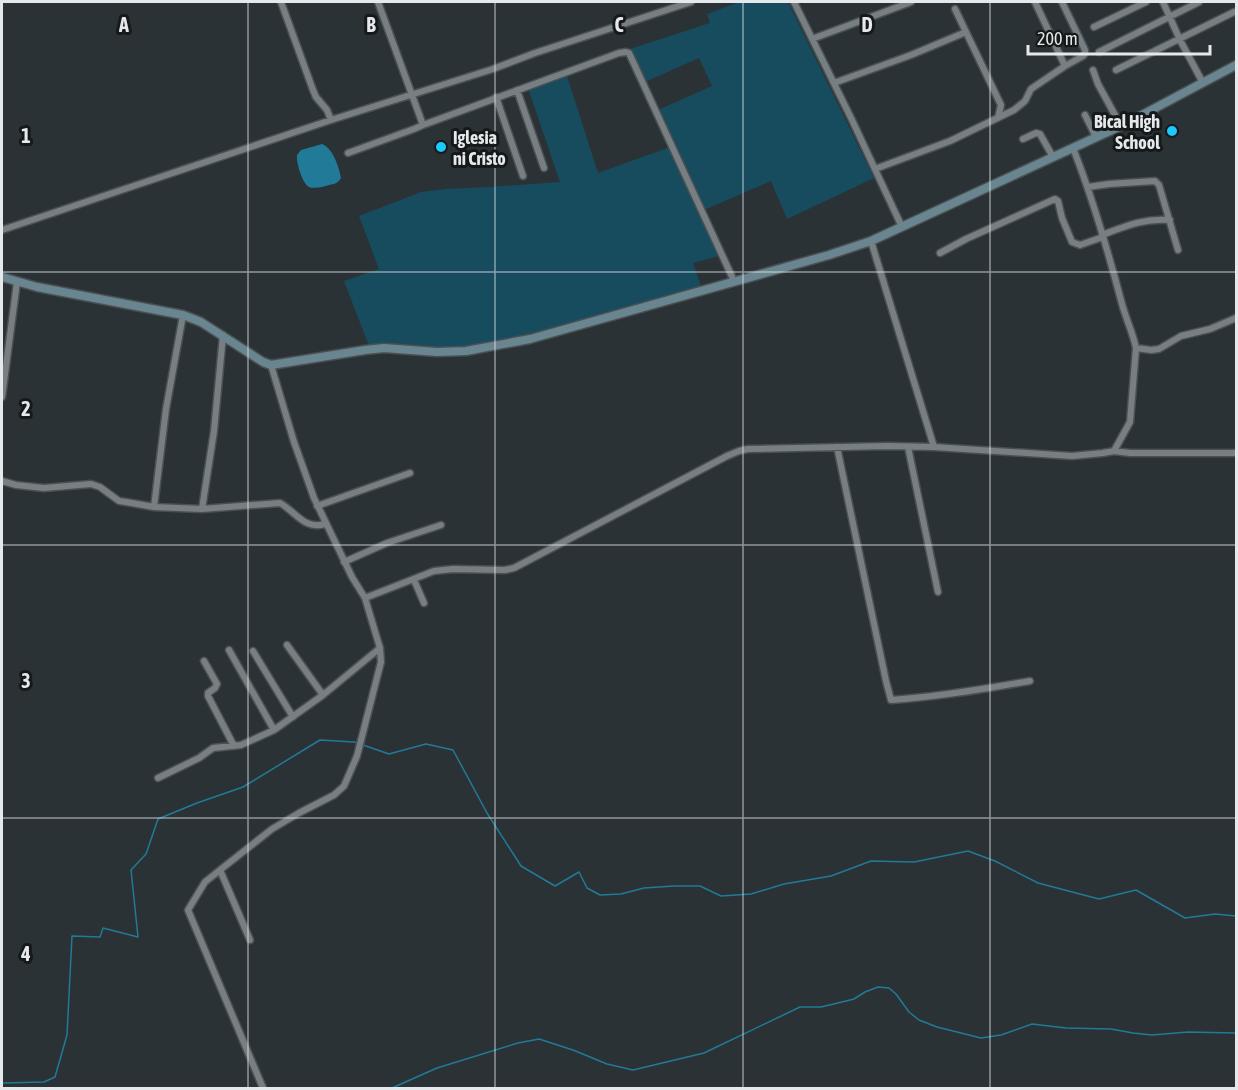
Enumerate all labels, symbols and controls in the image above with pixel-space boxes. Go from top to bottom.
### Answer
text: A [118,13,129,36]
text: B [366,13,376,36]
text: C [615,13,624,36]
text: D [861,13,873,36]
scale bar [1028,18,1210,56]
text: 200 m [1037,28,1078,49]
place label: Bical High School [1094,111,1160,153]
text: 1 [21,124,31,147]
marker: Bical High School [1165,124,1179,138]
place label: Iglesia ni Cristo [453,127,506,169]
marker: Iglesia ni Cristo [434,140,448,154]
text: 2 [21,397,31,420]
text: 3 [21,669,31,692]
text: 4 [20,942,31,965]

